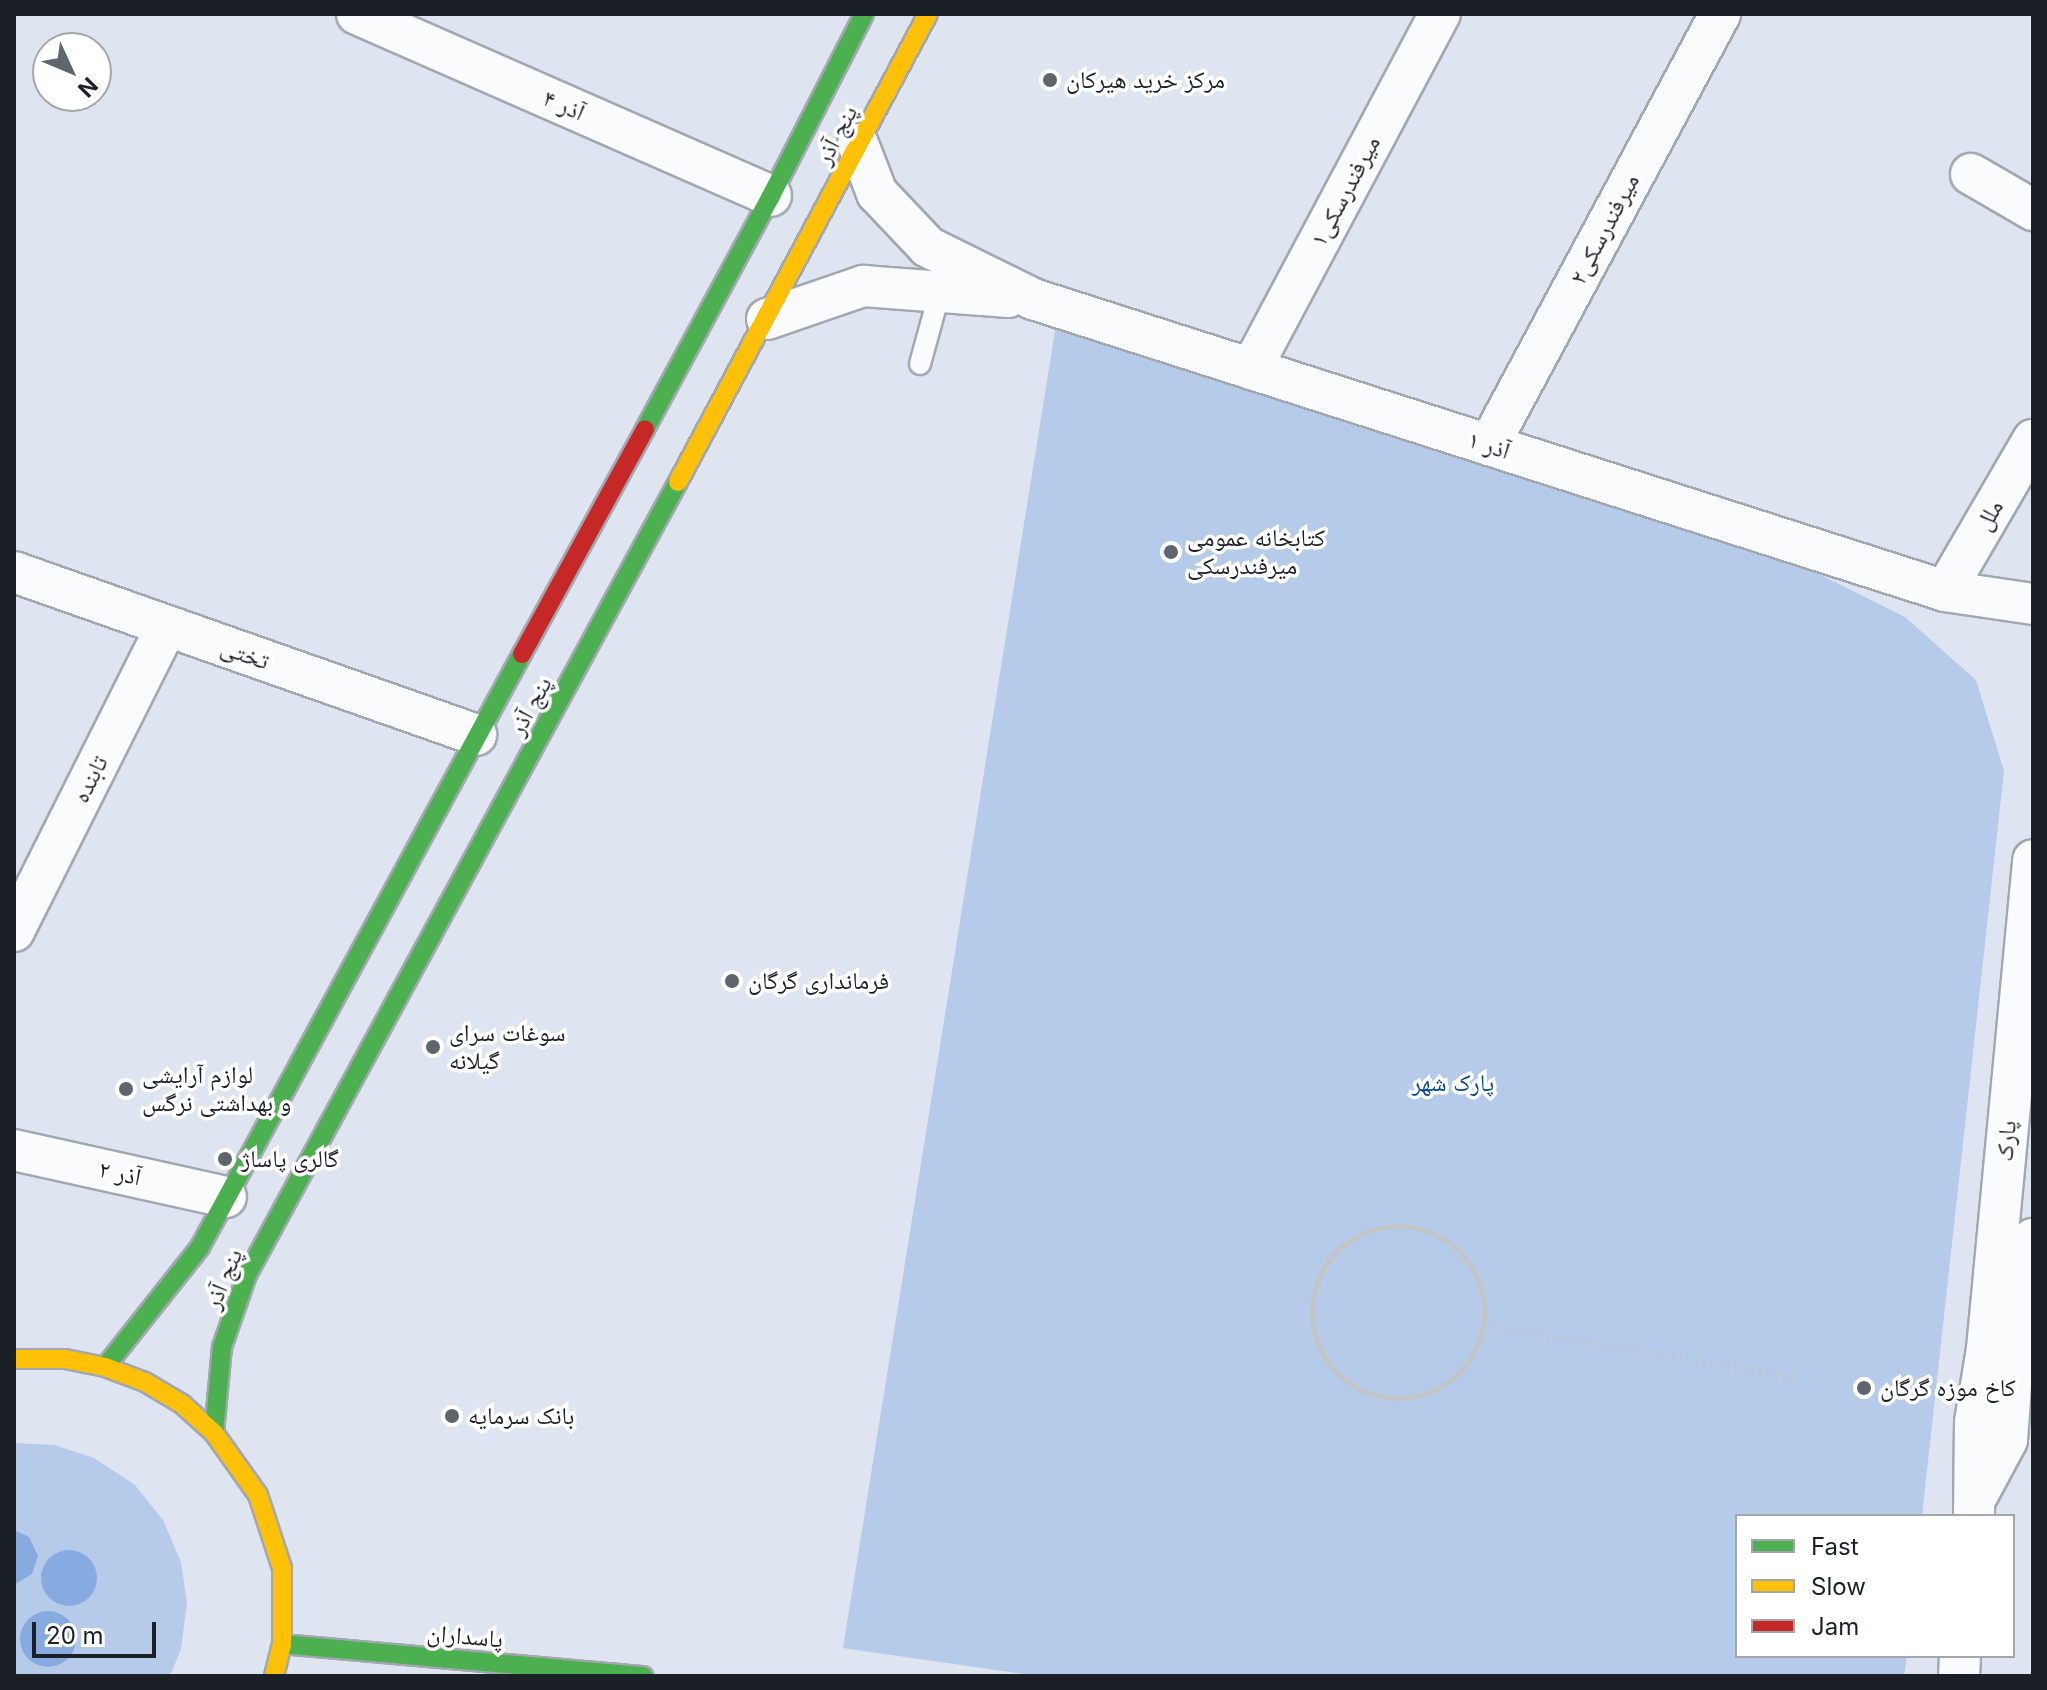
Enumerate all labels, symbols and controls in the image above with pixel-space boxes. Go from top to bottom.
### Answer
north arrow [32,32,112,112]
place label: مرکز خرید هیرکان [1066,66,1225,94]
marker: مرکز خرید هیرکان [1041,71,1059,89]
text: N [73,72,103,102]
street label: آذر ۴ [539,83,589,127]
street label: پنج آذر [809,100,863,170]
street label: میرفندرسکی۱ [1304,131,1386,251]
street label: میرفندرسکی۲ [1563,169,1645,289]
street label: ۱ آذر [1464,425,1514,465]
street label: ملل [1969,494,2009,536]
place label: کتابخانه عمومی میرفندرسکی [1187,524,1325,580]
marker: کتابخانه عمومی میرفندرسکی [1162,543,1180,561]
street label: تختی [217,632,273,676]
street label: پنج آذر [502,672,558,740]
street label: تابنده [66,751,114,807]
place label: فرمانداری گرگان [748,967,889,995]
marker: فرمانداری گرگان [723,972,741,990]
place label: سوغات سرای گیلانه [449,1019,566,1075]
marker: سوغات سرای گیلانه [424,1038,442,1056]
place label: لوازم آرایشی و بهداشتی نرگس [142,1061,291,1117]
park label: پارک شهر [1412,1069,1494,1097]
marker: لوازم آرایشی و بهداشتی نرگس [117,1080,135,1098]
street label: پارک [1990,1119,2022,1163]
place label: گالری پاساژ [241,1145,339,1173]
marker: گالری پاساژ [216,1150,234,1168]
street label: ۲ آذر [96,1155,144,1191]
street label: پنج آذر [197,1244,249,1314]
place label: کاخ موزه گرگان [1880,1374,2016,1402]
marker: کاخ موزه گرگان [1855,1379,1873,1397]
place label: بانک سرمایه [468,1402,574,1430]
marker: بانک سرمایه [443,1407,461,1425]
legend [1735,1514,2015,1658]
text: Fast [1811,1532,1859,1561]
text: Slow [1811,1572,1866,1601]
scale bar [36,1606,160,1656]
text: Jam [1811,1612,1859,1641]
street label: پاسداران [426,1618,504,1654]
text: 20 m [46,1621,104,1650]

